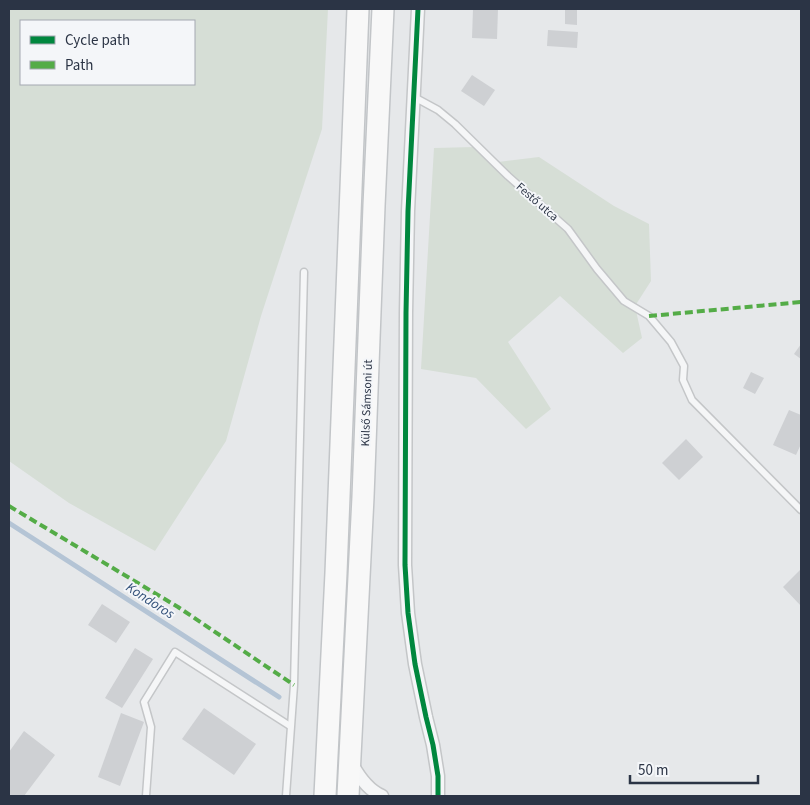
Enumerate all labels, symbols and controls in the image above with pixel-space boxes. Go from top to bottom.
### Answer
legend [20,20,195,85]
text: Cycle path [65,30,130,51]
text: Path [65,55,93,76]
street label: Festő utca [512,179,562,225]
street label: Külső Sámsoni út [357,359,377,447]
water label: Kondoros [122,578,179,624]
scale bar [630,752,758,784]
text: 50 m [638,760,668,781]

